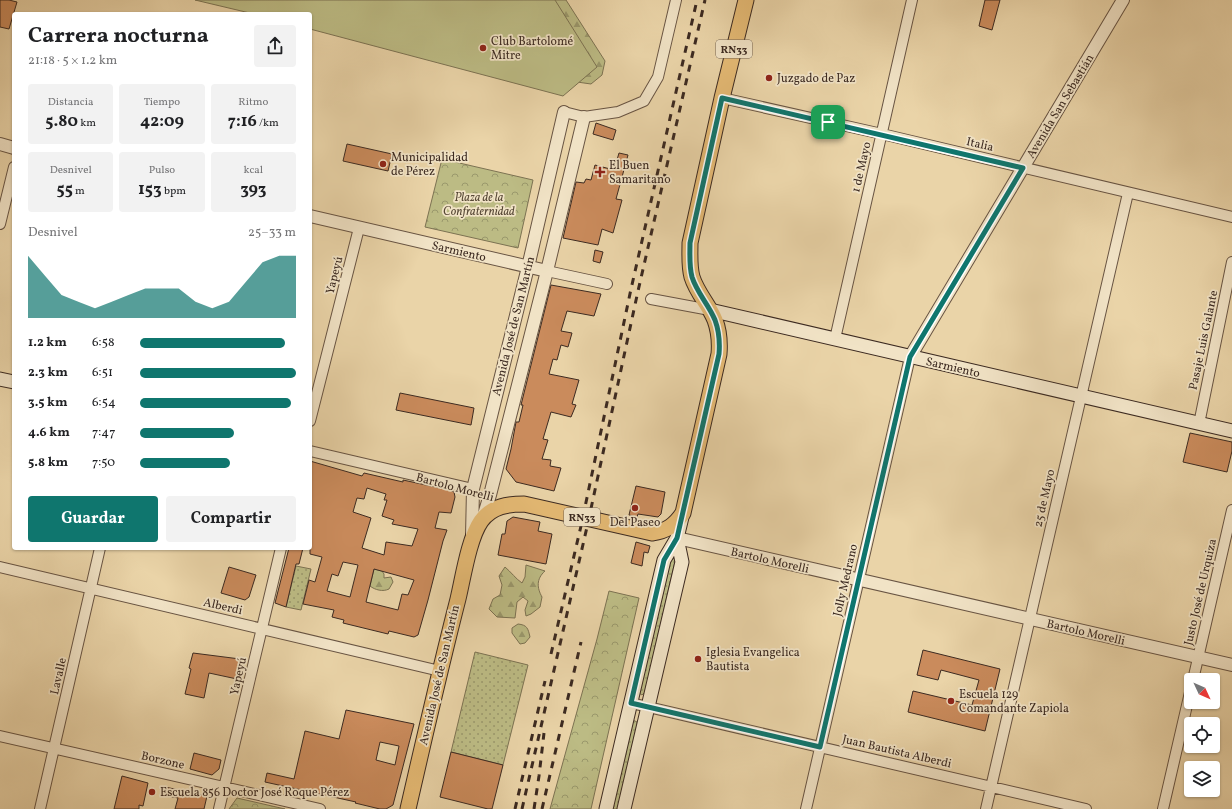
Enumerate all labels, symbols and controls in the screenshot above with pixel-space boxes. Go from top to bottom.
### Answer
text: Carrera nocturna [28,21,209,52]
button: share [254,25,296,67]
place label: Club Bartolomé Mitre [491,34,574,64]
road number: RN33 [716,40,752,58]
marker: Club Bartolomé Mitre [478,43,488,53]
text: 21:18 · 5 × 1.2 km [28,52,117,70]
street label: Avenida San Sebastián [1023,52,1098,161]
place label: Juzgado de Paz [777,71,855,87]
marker: Juzgado de Paz [764,73,774,83]
text: Distancia [48,95,94,110]
text: Tiempo [144,95,180,110]
text: Ritmo [238,95,268,110]
pin [811,105,845,139]
text: 5.80 [45,110,78,133]
text: 42:09 [140,110,184,133]
text: 7:16 [228,110,257,133]
icon: arrive [817,111,839,133]
text: km [78,116,96,131]
text: /km [257,116,279,131]
street label: Italia [965,134,995,156]
street label: 1 de Mayo [848,140,876,194]
place label: Municipalidad de Pérez [391,150,468,180]
place label: El Buen Samaritano [609,158,671,188]
marker: Municipalidad de Pérez [378,159,388,169]
text: Desnivel [50,163,92,178]
text: Pulso [149,163,175,178]
text: kcal [244,163,263,178]
marker: El Buen Samaritano [594,166,606,178]
text: 55 [57,178,73,201]
text: 153 [138,178,162,201]
text: 393 [240,178,266,201]
text: m [73,184,85,199]
text: bpm [162,184,186,199]
park label: Plaza de la Confraternidad [443,190,515,220]
text: Desnivel [28,224,78,242]
text: 25–33 m [248,224,296,242]
street label: Sarmiento [430,238,487,266]
street label: Yapeyú [323,254,347,296]
street label: Avenida José de San Martín [489,255,539,398]
street label: Pasaje Luis Galante [1186,289,1222,391]
text: 1.2 km [28,334,67,352]
text: 6:58 [92,334,115,352]
street label: Sarmiento [924,354,981,382]
text: 2.3 km [28,364,68,382]
text: 6:51 [92,364,113,382]
text: 3.5 km [28,394,68,412]
text: 6:54 [92,394,116,412]
text: 4.6 km [28,424,70,442]
text: 7:47 [92,424,115,442]
text: 5.8 km [28,454,68,472]
text: 7:50 [92,454,115,472]
street label: 25 de Mayo [1031,468,1059,529]
street label: Bartolo Morelli [414,470,496,506]
button: Guardar [28,496,158,542]
button: Compartir [166,496,296,542]
marker: Del Paseo [630,503,640,513]
road number: RN33 [564,508,600,526]
place label: Del Paseo [610,515,660,531]
street label: Justo José de Urquiza [1181,537,1221,647]
street label: Jolly Medrano [830,542,862,618]
street label: Bartolo Morelli [729,544,811,578]
street label: Alberdi [202,595,244,619]
street label: Avenida José de San Martín [416,604,464,747]
street label: Bartolo Morelli [1045,616,1127,650]
place label: Iglesia Evangelica Bautista [706,645,800,675]
marker: Iglesia Evangelica Bautista [693,654,703,664]
street label: Yapeyú [227,655,251,697]
street label: Lavalle [47,656,71,696]
north arrow [1184,673,1220,709]
map controls [1184,673,1220,797]
place label: Escuela 129 Comandante Zapiola [959,687,1069,717]
marker: Escuela 129 Comandante Zapiola [946,696,956,706]
button: locate [1184,717,1220,753]
street label: Juan Bautista Alberdi [841,732,953,772]
street label: Borzone [139,748,186,774]
button: layers [1184,761,1220,797]
place label: Escuela 856 Doctor José Roque Pérez [160,785,349,801]
marker: Escuela 856 Doctor José Roque Pérez [147,787,157,797]

